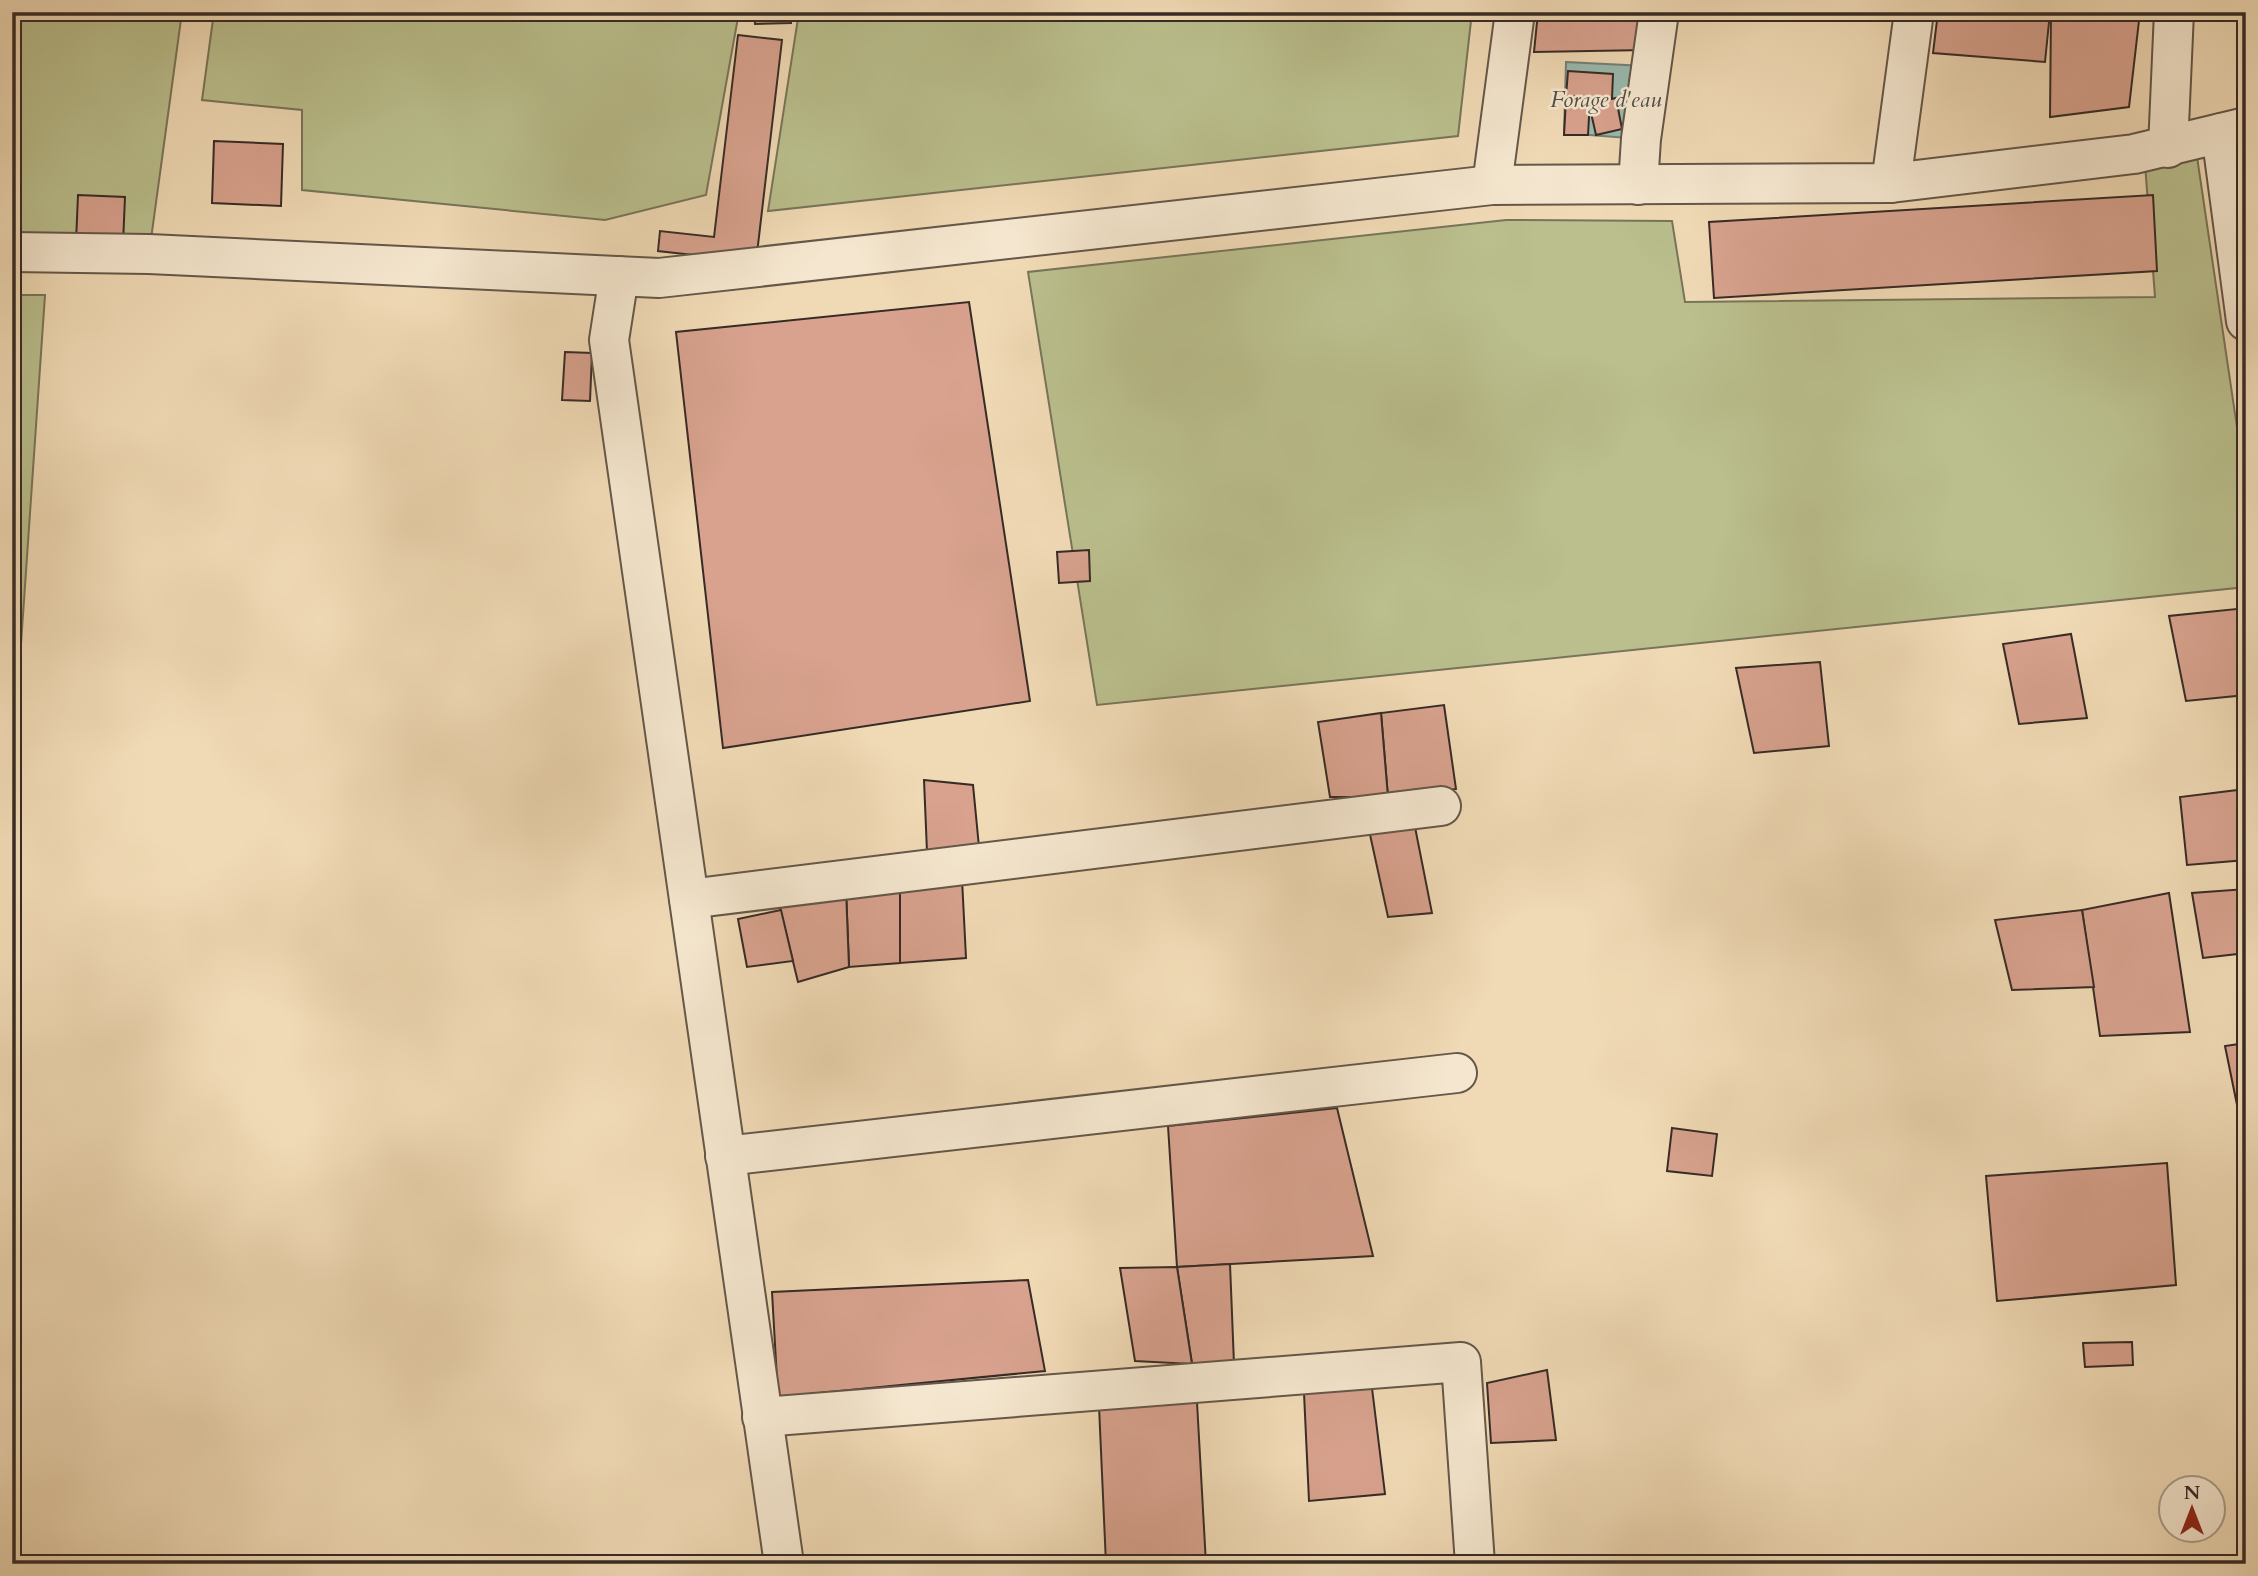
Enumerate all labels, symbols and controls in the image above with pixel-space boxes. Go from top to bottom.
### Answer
water label: Forage d'eau [1550,84,1662,115]
north arrow [2156,1474,2226,1544]
text: N [2184,1480,2201,1506]

